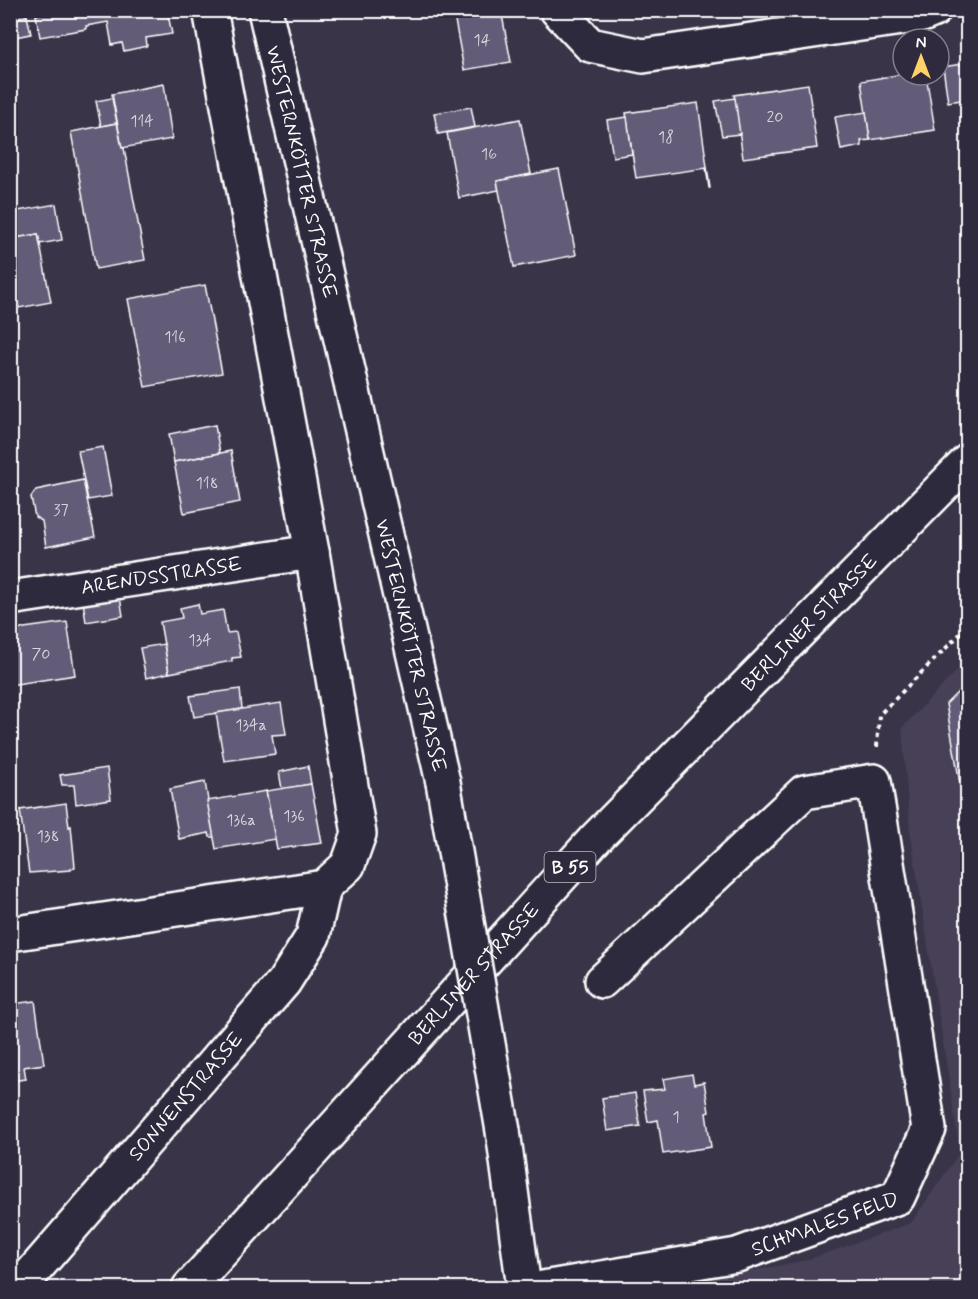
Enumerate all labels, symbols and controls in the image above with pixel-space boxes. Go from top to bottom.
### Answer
north arrow [891,27,951,87]
house number: 14 [474,30,491,51]
text: N [916,33,926,54]
street label: WESTERNKÖTTER STRASSE [259,43,343,301]
house number: 20 [767,107,784,128]
house number: 114 [130,111,154,132]
house number: 18 [658,127,674,148]
house number: 16 [481,144,497,165]
house number: 116 [164,327,186,348]
house number: 118 [196,473,218,494]
house number: 37 [53,500,69,521]
street label: WESTERNKÖTTER STRASSE [368,517,452,775]
street label: BERLINER STRASSE [736,548,884,698]
street label: ARENDSSTRASSE [79,551,244,602]
house number: 134 [188,630,212,651]
house number: 70 [32,644,50,665]
house number: 134a [235,715,267,736]
house number: 136 [283,806,305,827]
house number: 136a [226,810,256,831]
house number: 138 [37,826,59,847]
road number: B 55 [544,852,596,882]
street label: BERLINER STRASSE [403,897,546,1052]
street label: SONNENSTRASSE [123,1027,250,1167]
house number: 1 [672,1107,680,1128]
street label: SCHMALES FELD [748,1186,903,1264]

